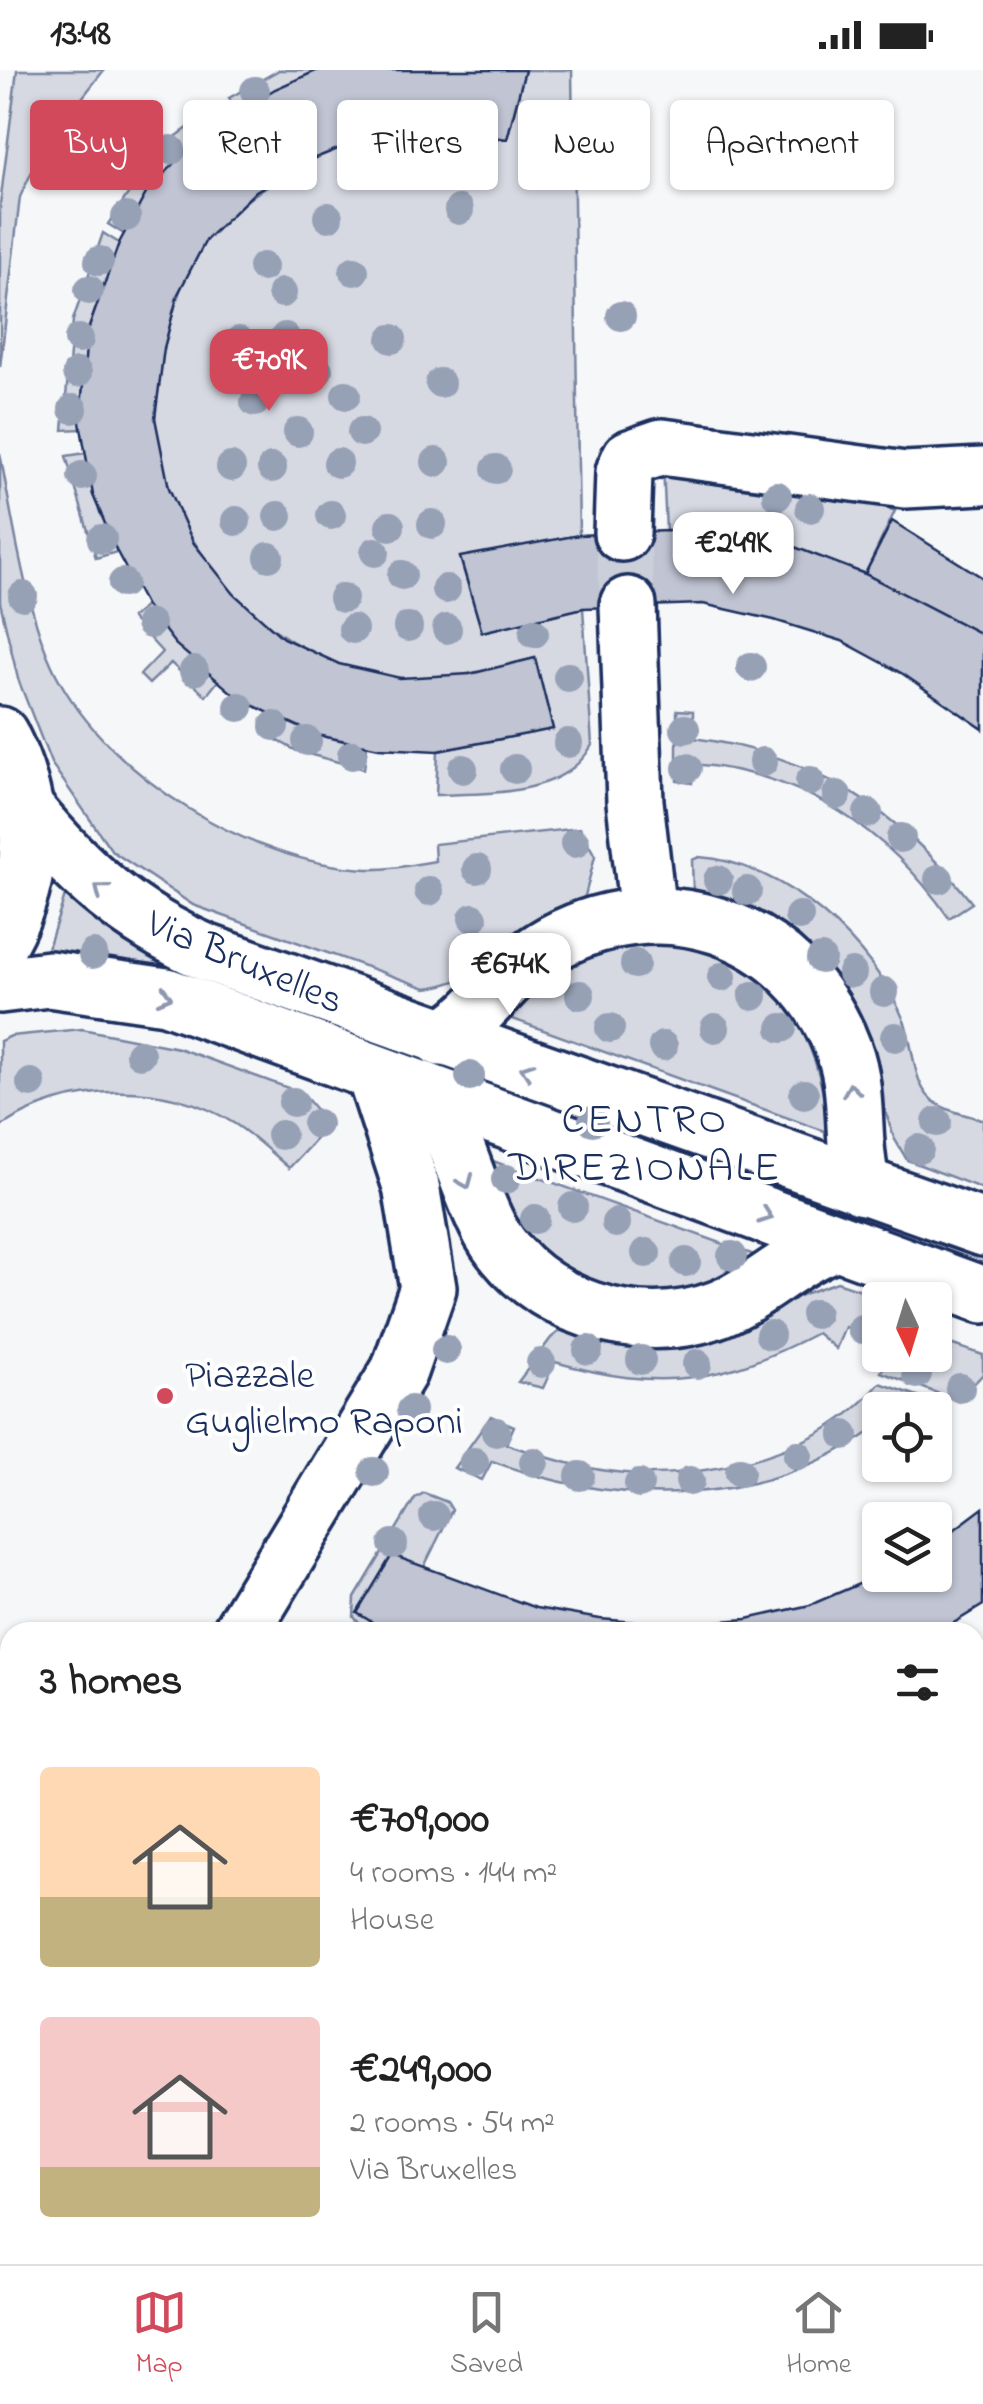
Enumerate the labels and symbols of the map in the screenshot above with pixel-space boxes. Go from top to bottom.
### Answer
pin: €709K [199,329,339,414]
pin: €249K [663,512,803,597]
one-way arrow [94,884,112,902]
street label: Via Bruxelles [135,896,352,1032]
pin: €674K [440,933,580,1018]
one-way arrow [156,985,174,1006]
one-way arrow [520,1061,537,1081]
one-way arrow [841,1082,862,1098]
district label: CENTRO DIREZIONALE [507,1091,782,1200]
one-way arrow [455,1172,475,1190]
one-way arrow [757,1204,774,1225]
north arrow [862,1282,952,1372]
place label: Piazzale Guglielmo Raponi [185,1348,463,1453]
marker: Piazzale Guglielmo Raponi [154,1385,176,1407]

